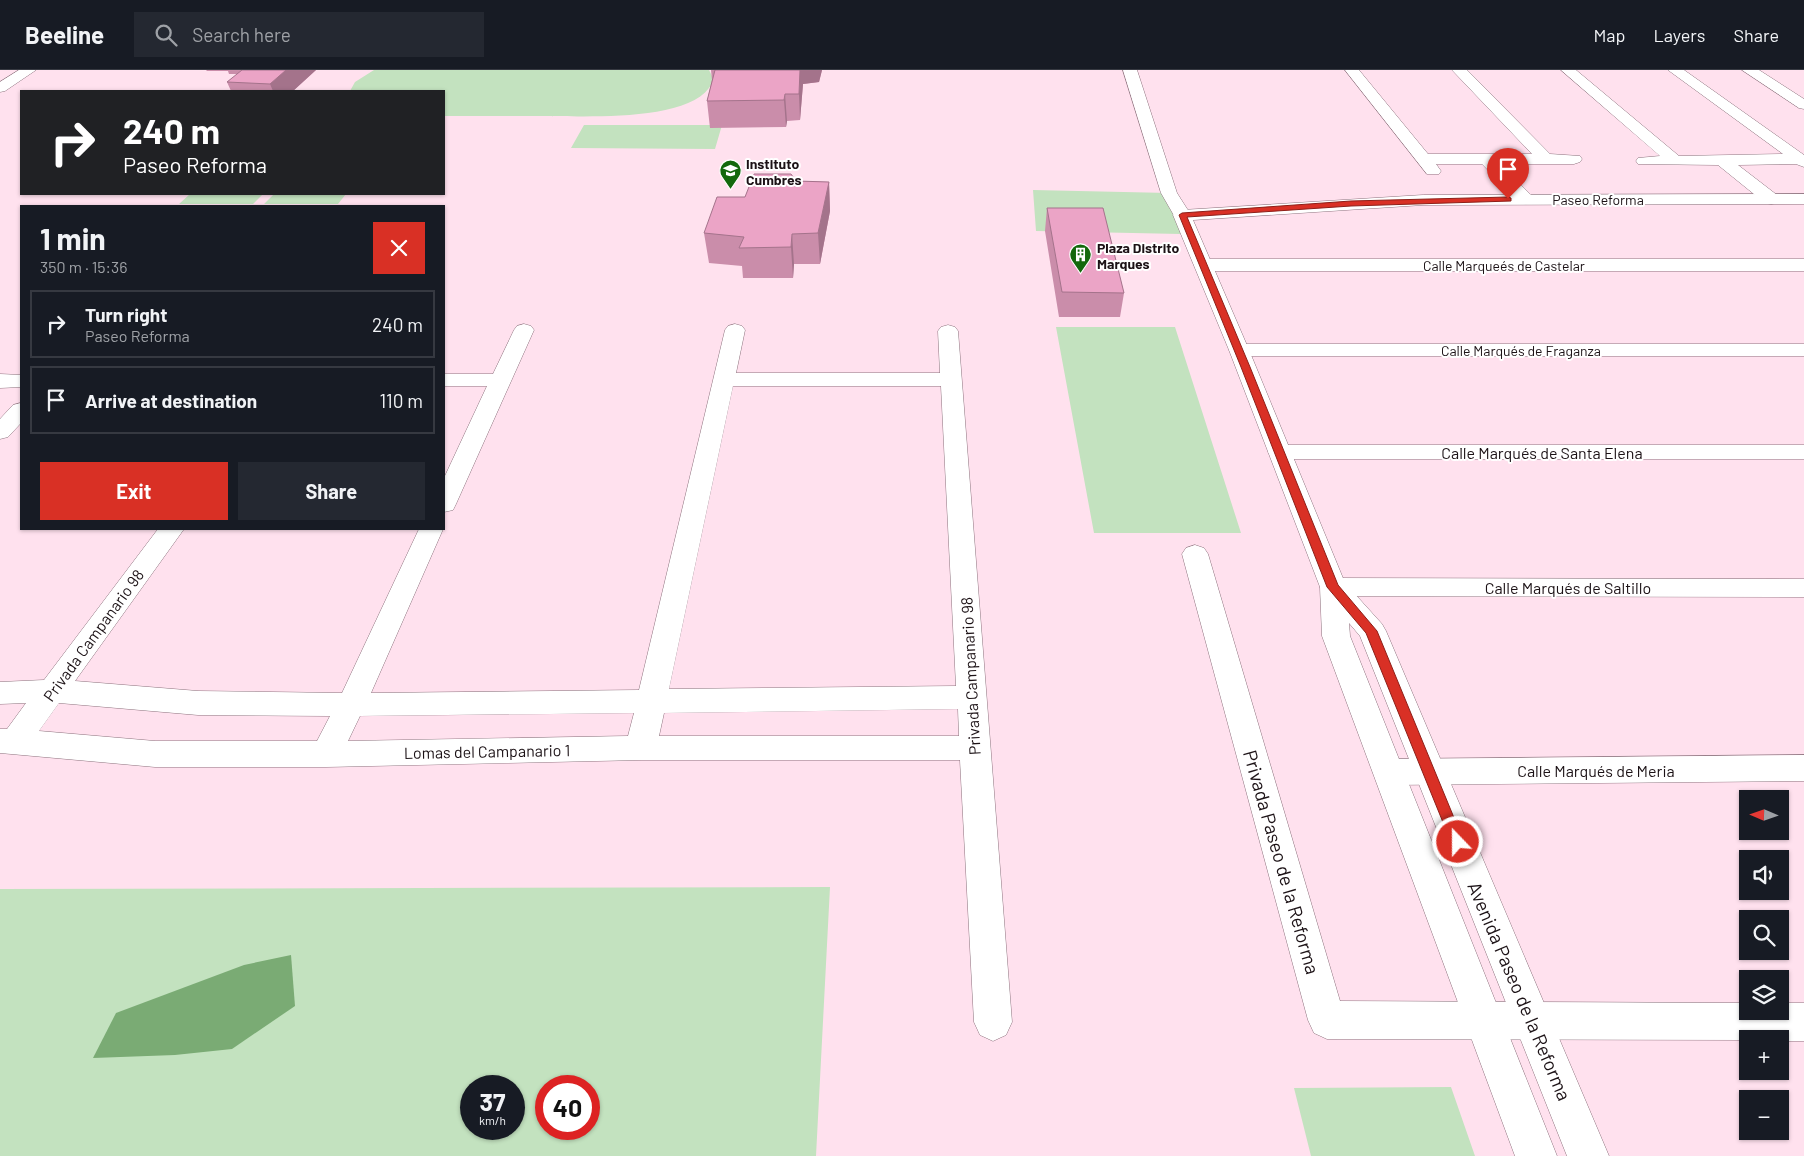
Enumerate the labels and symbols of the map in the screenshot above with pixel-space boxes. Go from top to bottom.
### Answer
pin [1487,148,1529,199]
place label: Instituto Cumbres [746,155,802,188]
school or university icon: Instituto Cumbres [718,159,742,190]
street label: Paseo Reforma [1552,191,1644,208]
place label: Plaza Distrito Marques [1097,239,1180,272]
building icon: Plaza Distrito Marques [1069,243,1093,274]
street label: Calle Marqueés de Castelar [1423,257,1585,274]
street label: Calle Marqués de Fraganza [1441,342,1601,359]
street label: Calle Marqués de Santa Elena [1441,443,1643,462]
street label: Privada Campanario 98 [39,565,147,705]
street label: Calle Marqués de Saltillo [1485,578,1651,597]
street label: Privada Campanario 98 [956,596,984,756]
street label: Lomas del Campanario 1 [404,740,570,762]
street label: Privada Paseo de la Reforma [1239,747,1325,977]
street label: Calle Marqués de Meria [1517,761,1675,780]
north arrow [1739,790,1789,840]
position arrow [1431,815,1483,867]
street label: Avenida Paseo de la Reforma [1463,878,1577,1104]
speed limit sign: 40 [535,1075,600,1140]

